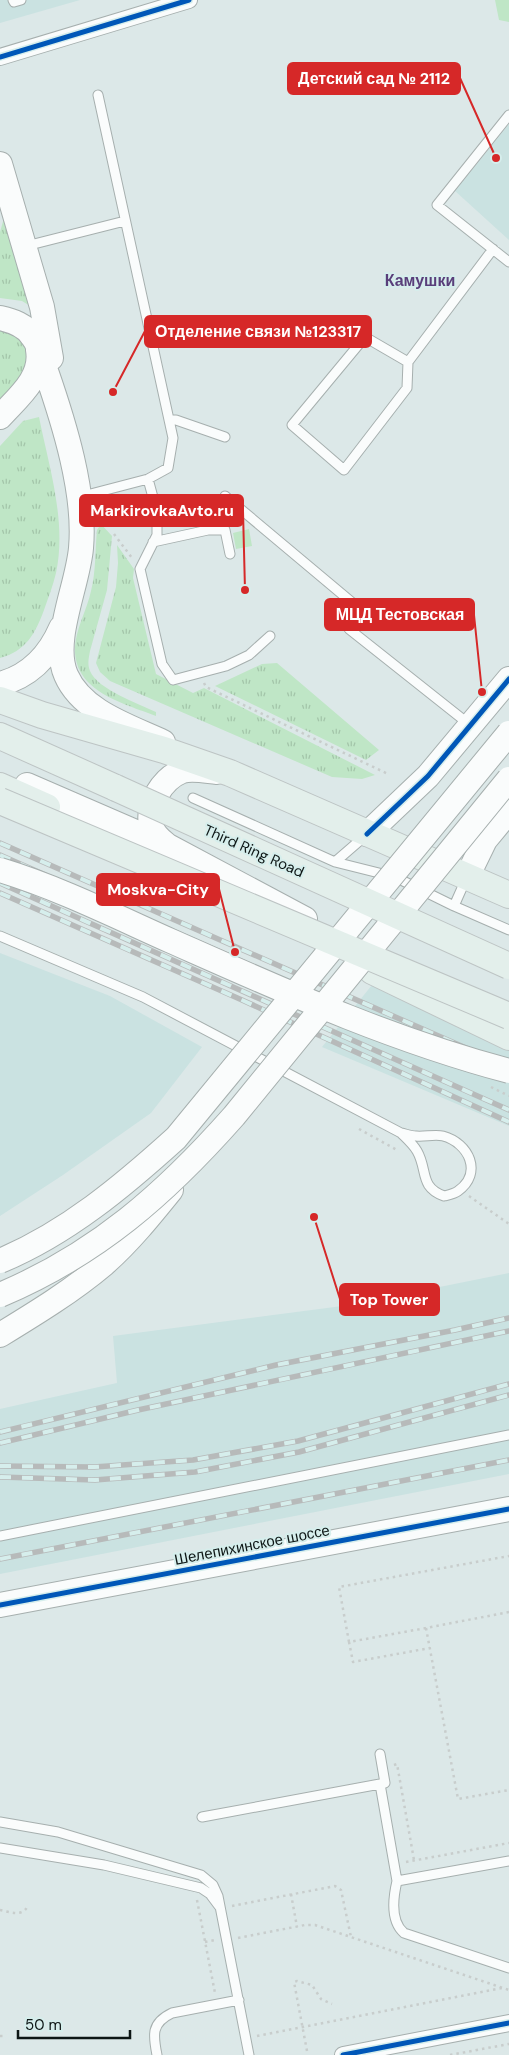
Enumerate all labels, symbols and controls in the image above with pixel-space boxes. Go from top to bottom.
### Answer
callout: Детский сад № 2112 [288,63,460,94]
text: Детский сад № 2112 [298,68,450,89]
district label: Камушки [385,270,455,291]
callout: Отделение связи №123317 [145,316,371,347]
text: Отделение связи №123317 [155,321,361,342]
callout: MarkirovkaAvto.ru [80,495,243,526]
text: MarkirovkaAvto.ru [90,500,234,521]
callout: МЦД Тестовская [325,599,474,630]
text: МЦД Тестовская [336,604,464,625]
street label: Third Ring Road [201,820,307,882]
callout: Moskva-City [97,874,219,905]
text: Moskva-City [107,879,209,900]
callout: Top Tower [340,1284,439,1315]
text: Top Tower [350,1289,429,1310]
street label: Шелепихинское шоссе [173,1520,331,1570]
scale bar [18,2008,130,2040]
text: 50 m [25,2015,62,2035]

